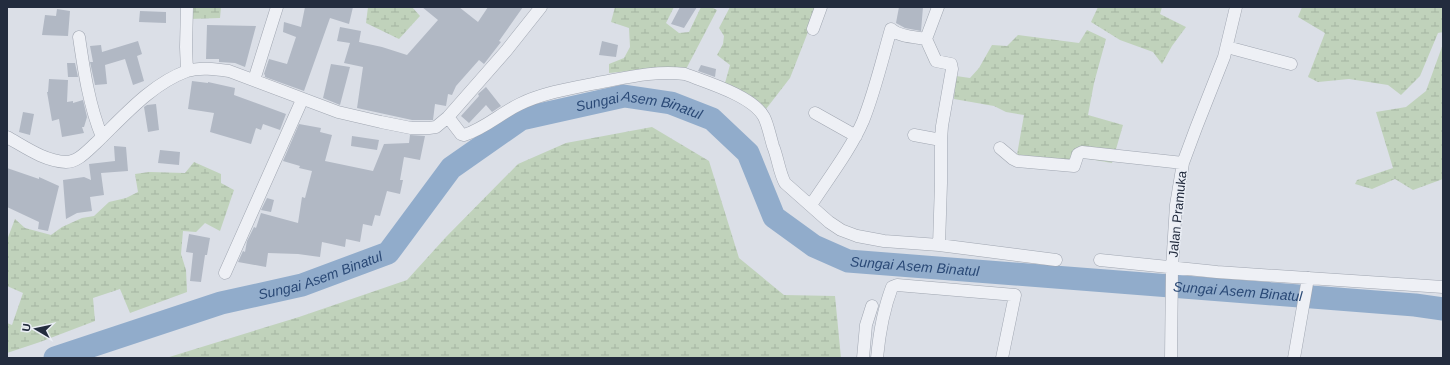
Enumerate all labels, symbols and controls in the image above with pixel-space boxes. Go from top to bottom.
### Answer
water label: Sungai Asem Binatul [574,88,705,123]
street label: Jalan Pramuka [1166,169,1190,258]
water label: Sungai Asem Binatul [257,248,385,302]
water label: Sungai Asem Binatul [849,253,981,279]
water label: Sungai Asem Binatul [1173,278,1304,304]
north arrow [16,309,56,349]
text: U [20,323,33,332]

